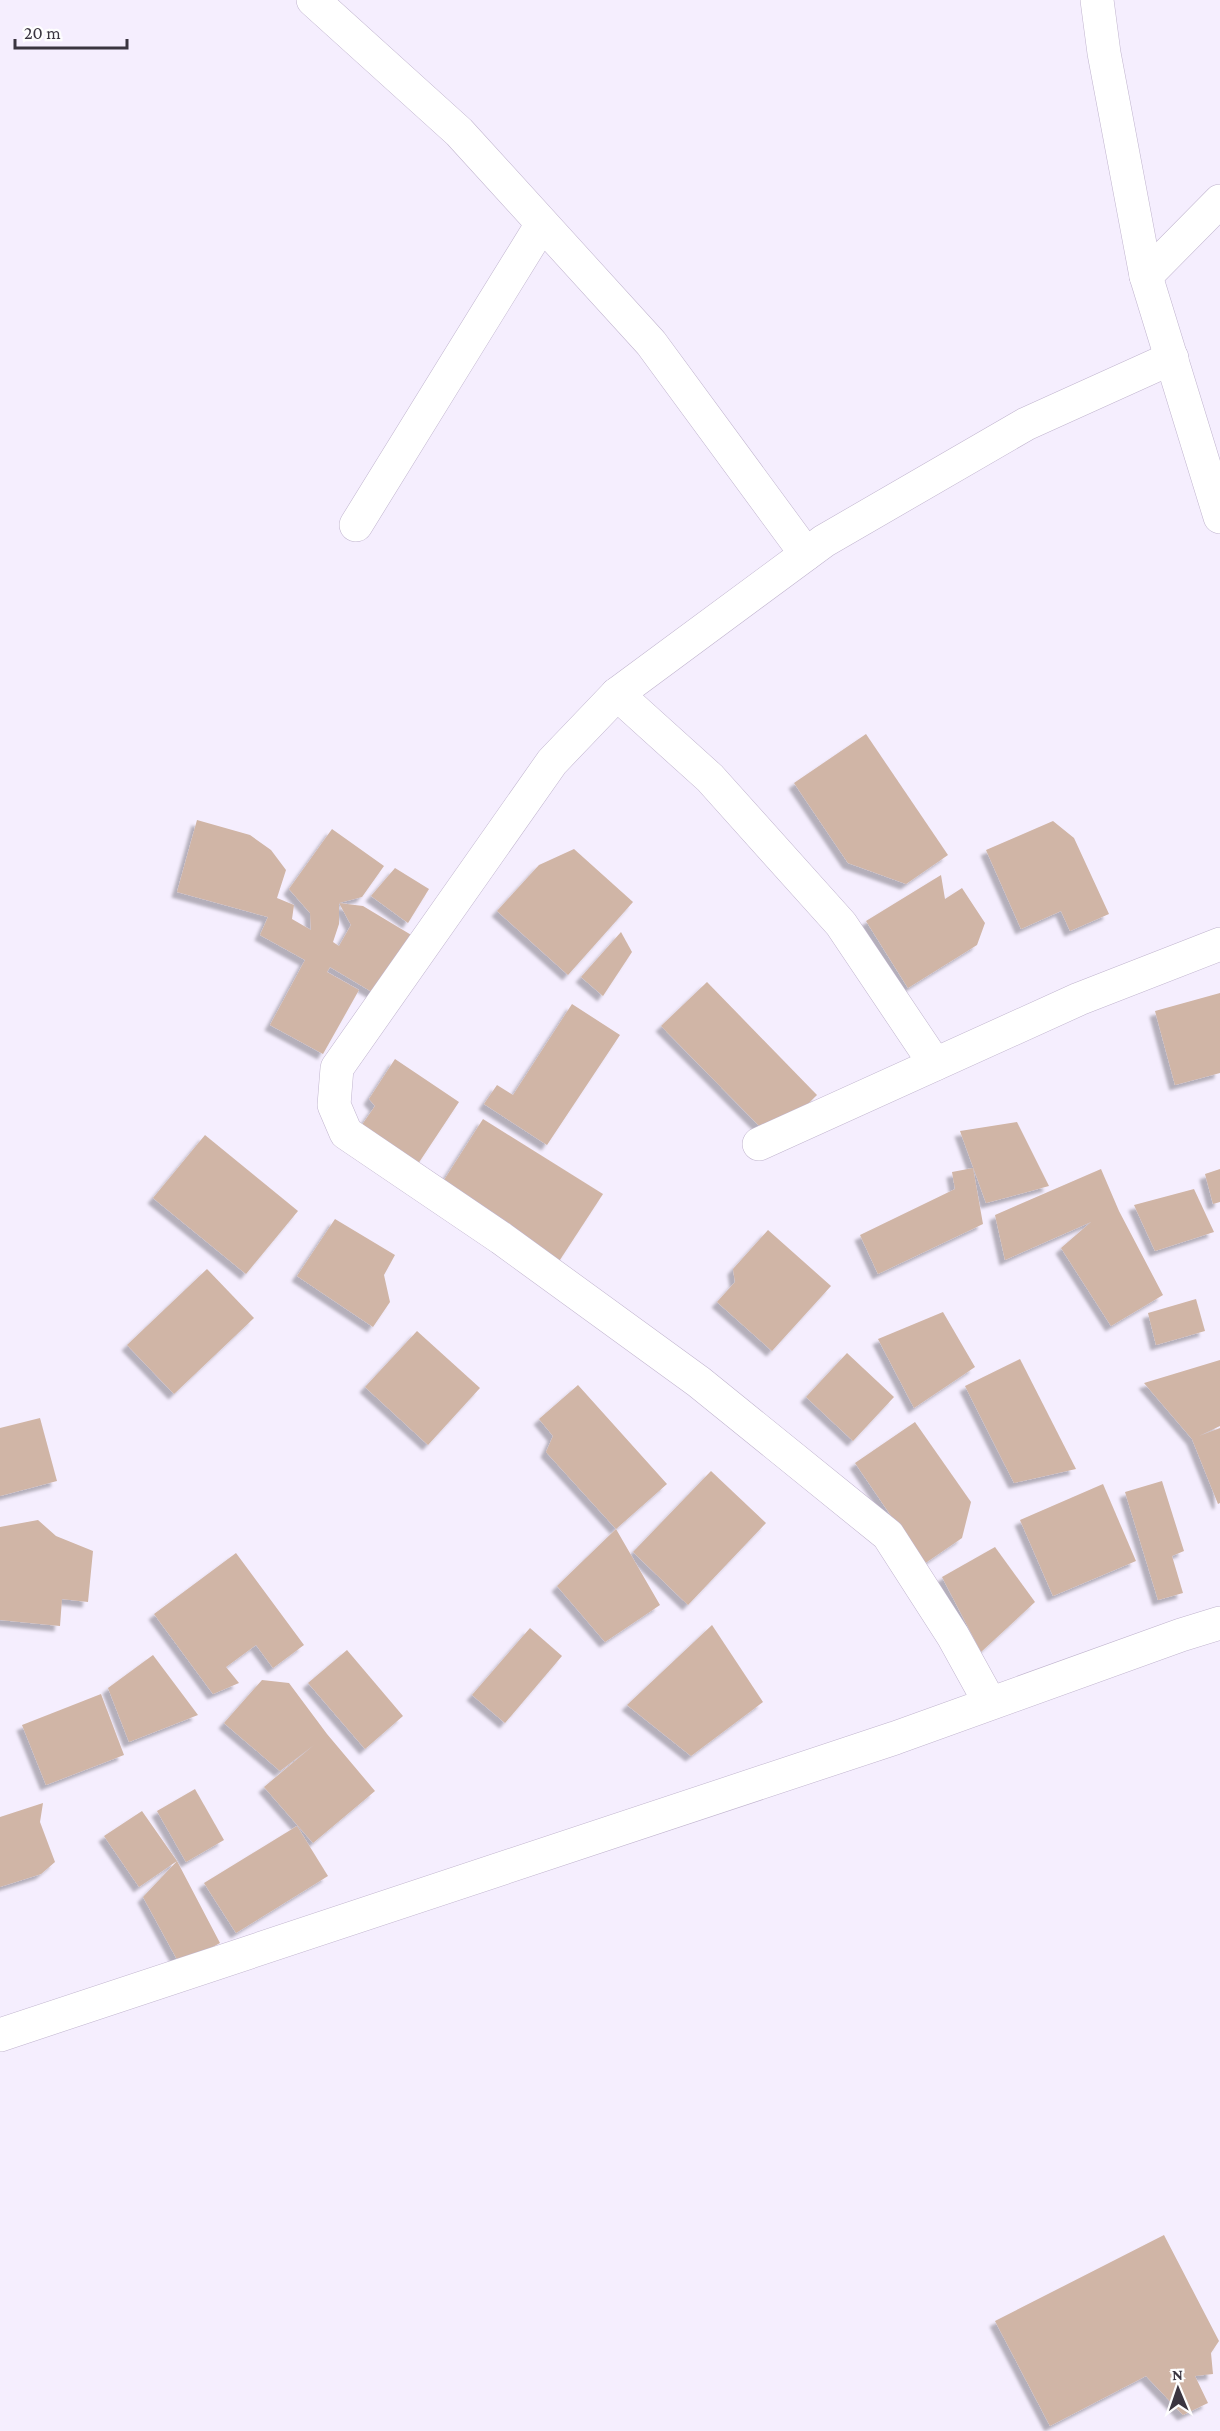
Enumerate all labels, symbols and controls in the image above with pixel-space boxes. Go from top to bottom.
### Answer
scale bar [15,12,128,50]
text: 20 m [24,23,61,43]
north arrow [1148,2359,1208,2419]
text: N [1172,2366,1183,2383]

